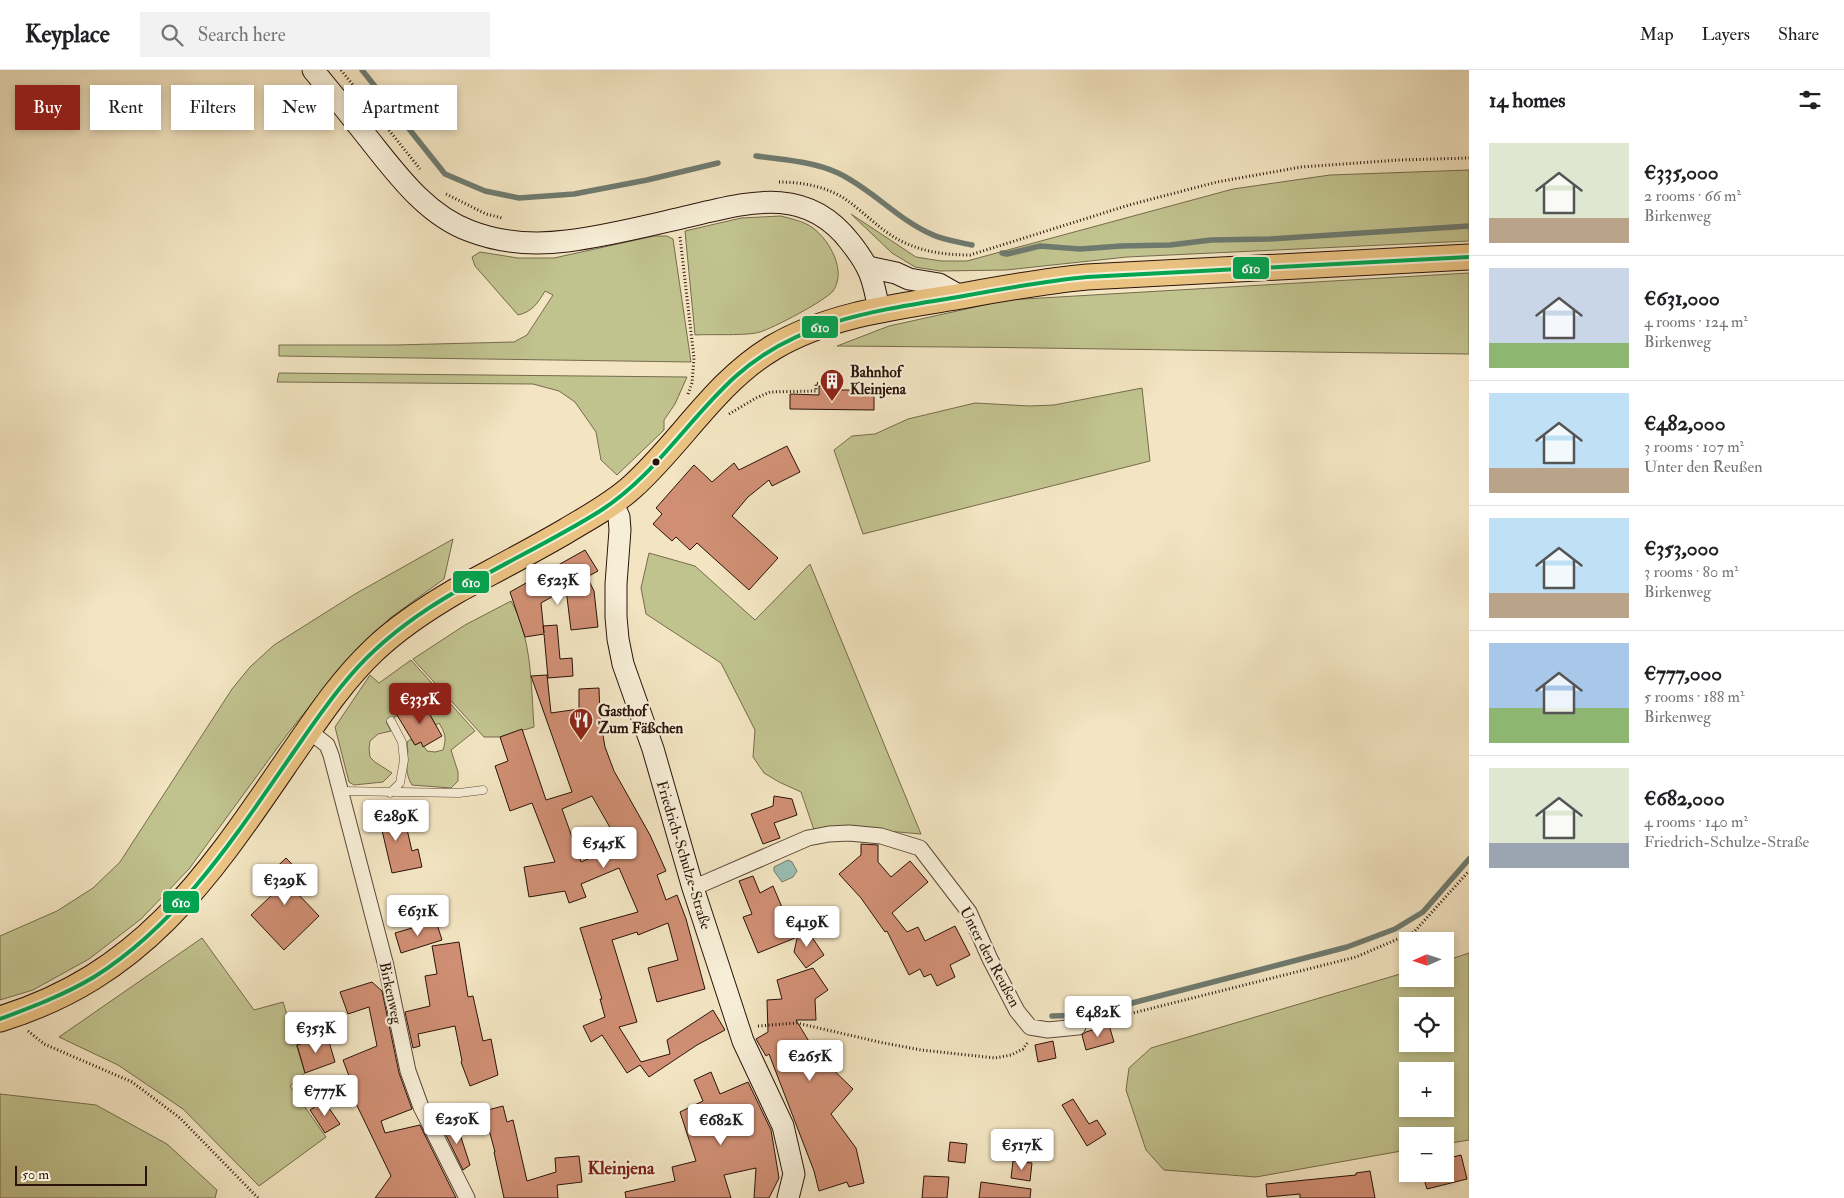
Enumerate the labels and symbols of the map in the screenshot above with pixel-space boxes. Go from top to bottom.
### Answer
line badge: 610 [1232,256,1270,280]
text: 610 [1241,260,1261,277]
line badge: 610 [801,315,839,339]
text: 610 [810,319,830,336]
place label: Bahnhof Kleinjena [850,363,907,399]
building icon: Bahnhof Kleinjena [819,368,845,402]
unlabelled marker [651,457,661,467]
pin: €523K [523,564,593,606]
line badge: 610 [452,570,490,594]
text: 610 [461,574,481,591]
pin: €335K [385,682,455,725]
place label: Gasthof Zum Fäßchen [598,702,684,738]
restaurant icon: Gasthof Zum Fäßchen [568,707,594,741]
street label: Friedrich-Schulze-Straße [652,778,715,932]
pin: €289K [361,800,431,842]
pin: €545K [569,826,639,869]
pin: €329K [250,864,320,906]
line badge: 610 [162,890,200,914]
text: 610 [171,894,191,911]
pin: €631K [383,894,453,937]
street label: Unter den Reußen [955,904,1024,1011]
pin: €419K [772,906,842,948]
north arrow [1399,932,1454,988]
street label: Birkenweg [375,960,406,1026]
pin: €482K [1063,996,1133,1038]
pin: €353K [281,1012,351,1054]
pin: €265K [775,1040,845,1082]
pin: €777K [290,1074,360,1117]
pin: €250K [422,1102,492,1145]
pin: €682K [686,1104,756,1146]
pin: €517K [987,1128,1057,1171]
district label: Kleinjena [587,1157,655,1180]
scale bar [15,1163,148,1186]

